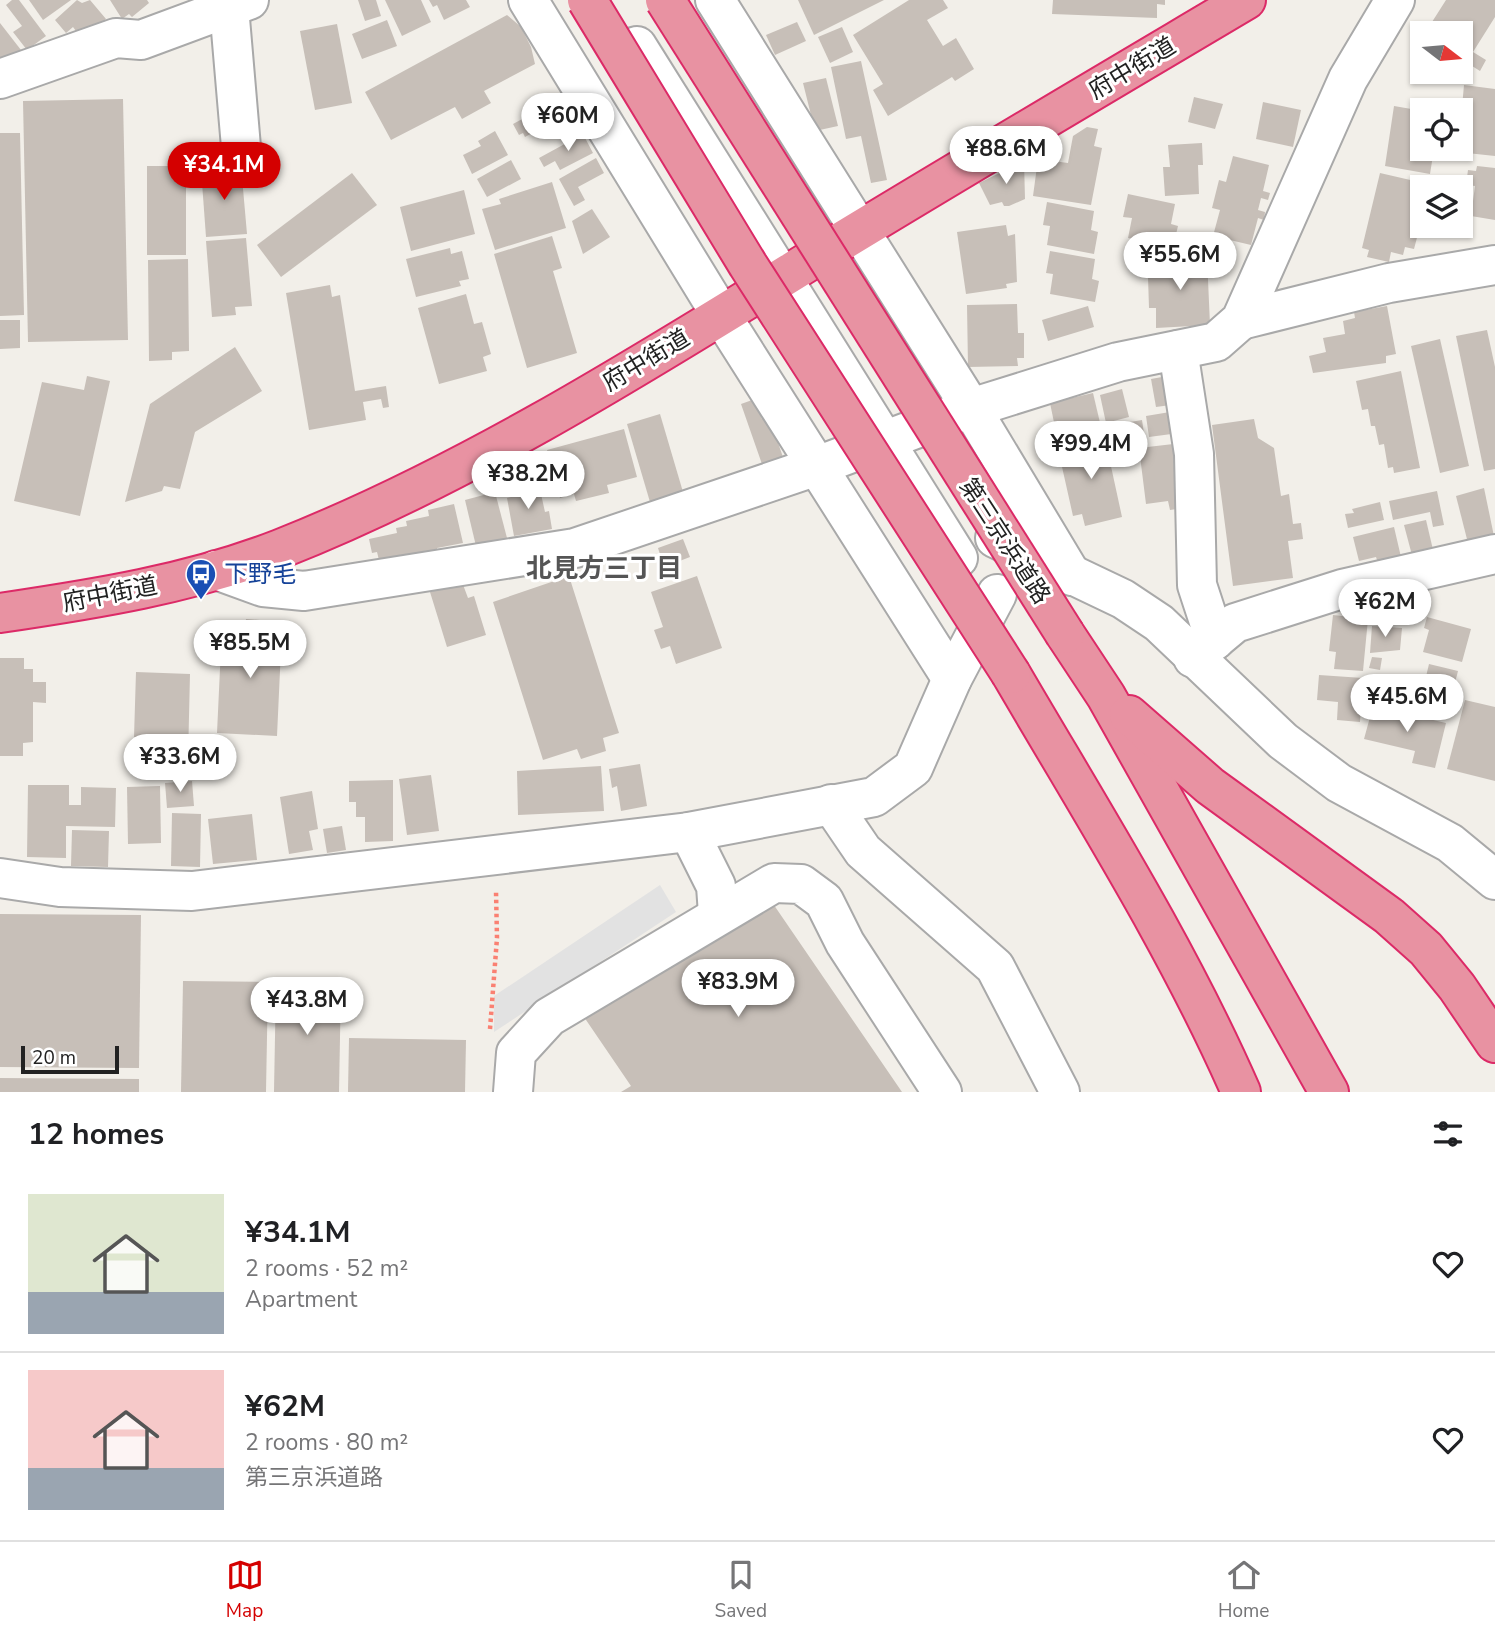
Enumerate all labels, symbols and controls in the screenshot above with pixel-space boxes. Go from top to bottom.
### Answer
north arrow [1410,21,1474,84]
map controls [1410,21,1473,238]
street label: 府中街道 [1083,30,1181,106]
pin: ¥60M [527,94,609,153]
button: locate [1410,98,1473,161]
text: ¥60M [537,100,599,131]
pin: ¥88.6M [949,127,1063,186]
text: ¥88.6M [966,133,1046,164]
pin: ¥34.1M [167,142,281,202]
text: ¥34.1M [184,149,264,180]
button: layers [1410,175,1473,238]
pin: ¥55.6M [1123,232,1237,292]
text: ¥55.6M [1140,239,1220,270]
street label: 府中街道 [597,322,695,398]
pin: ¥99.4M [1034,421,1148,481]
text: ¥99.4M [1051,428,1131,459]
pin: ¥38.2M [471,452,585,511]
text: ¥38.2M [488,458,568,489]
street label: 第三京浜道路 [952,472,1058,610]
district label: 北見方三丁目 [526,551,682,586]
bus stop icon: 下野毛 [184,557,218,601]
place label: 下野毛 [224,558,296,590]
street label: 府中街道 [60,569,160,619]
pin: ¥62M [1344,580,1426,639]
text: ¥62M [1354,586,1416,617]
pin: ¥85.5M [193,620,307,680]
text: ¥85.5M [210,627,290,658]
pin: ¥45.6M [1350,674,1464,734]
text: ¥45.6M [1367,681,1447,712]
pin: ¥33.6M [123,734,237,794]
text: ¥33.6M [140,741,220,772]
pin: ¥83.9M [681,960,795,1019]
text: ¥83.9M [698,966,778,997]
pin: ¥43.8M [250,978,364,1037]
text: ¥43.8M [267,984,347,1015]
scale bar [21,1043,119,1075]
text: 20 m [32,1045,76,1071]
text: 12 homes [28,1114,164,1155]
icon: filters [1429,1115,1467,1153]
text: ¥34.1M [245,1212,350,1253]
icon: home [84,1222,168,1306]
icon: heart [1429,1245,1467,1283]
text: 2 rooms · 52 m² [245,1253,408,1284]
text: Apartment [245,1284,357,1315]
text: ¥62M [245,1386,325,1427]
icon: home [84,1398,168,1482]
icon: heart [1429,1421,1467,1459]
text: 2 rooms · 80 m² [245,1427,408,1458]
text: 第三京浜道路 [245,1462,383,1493]
tab: Map [226,1556,264,1624]
tab: Saved [715,1556,767,1624]
tab: Home [1218,1556,1269,1624]

